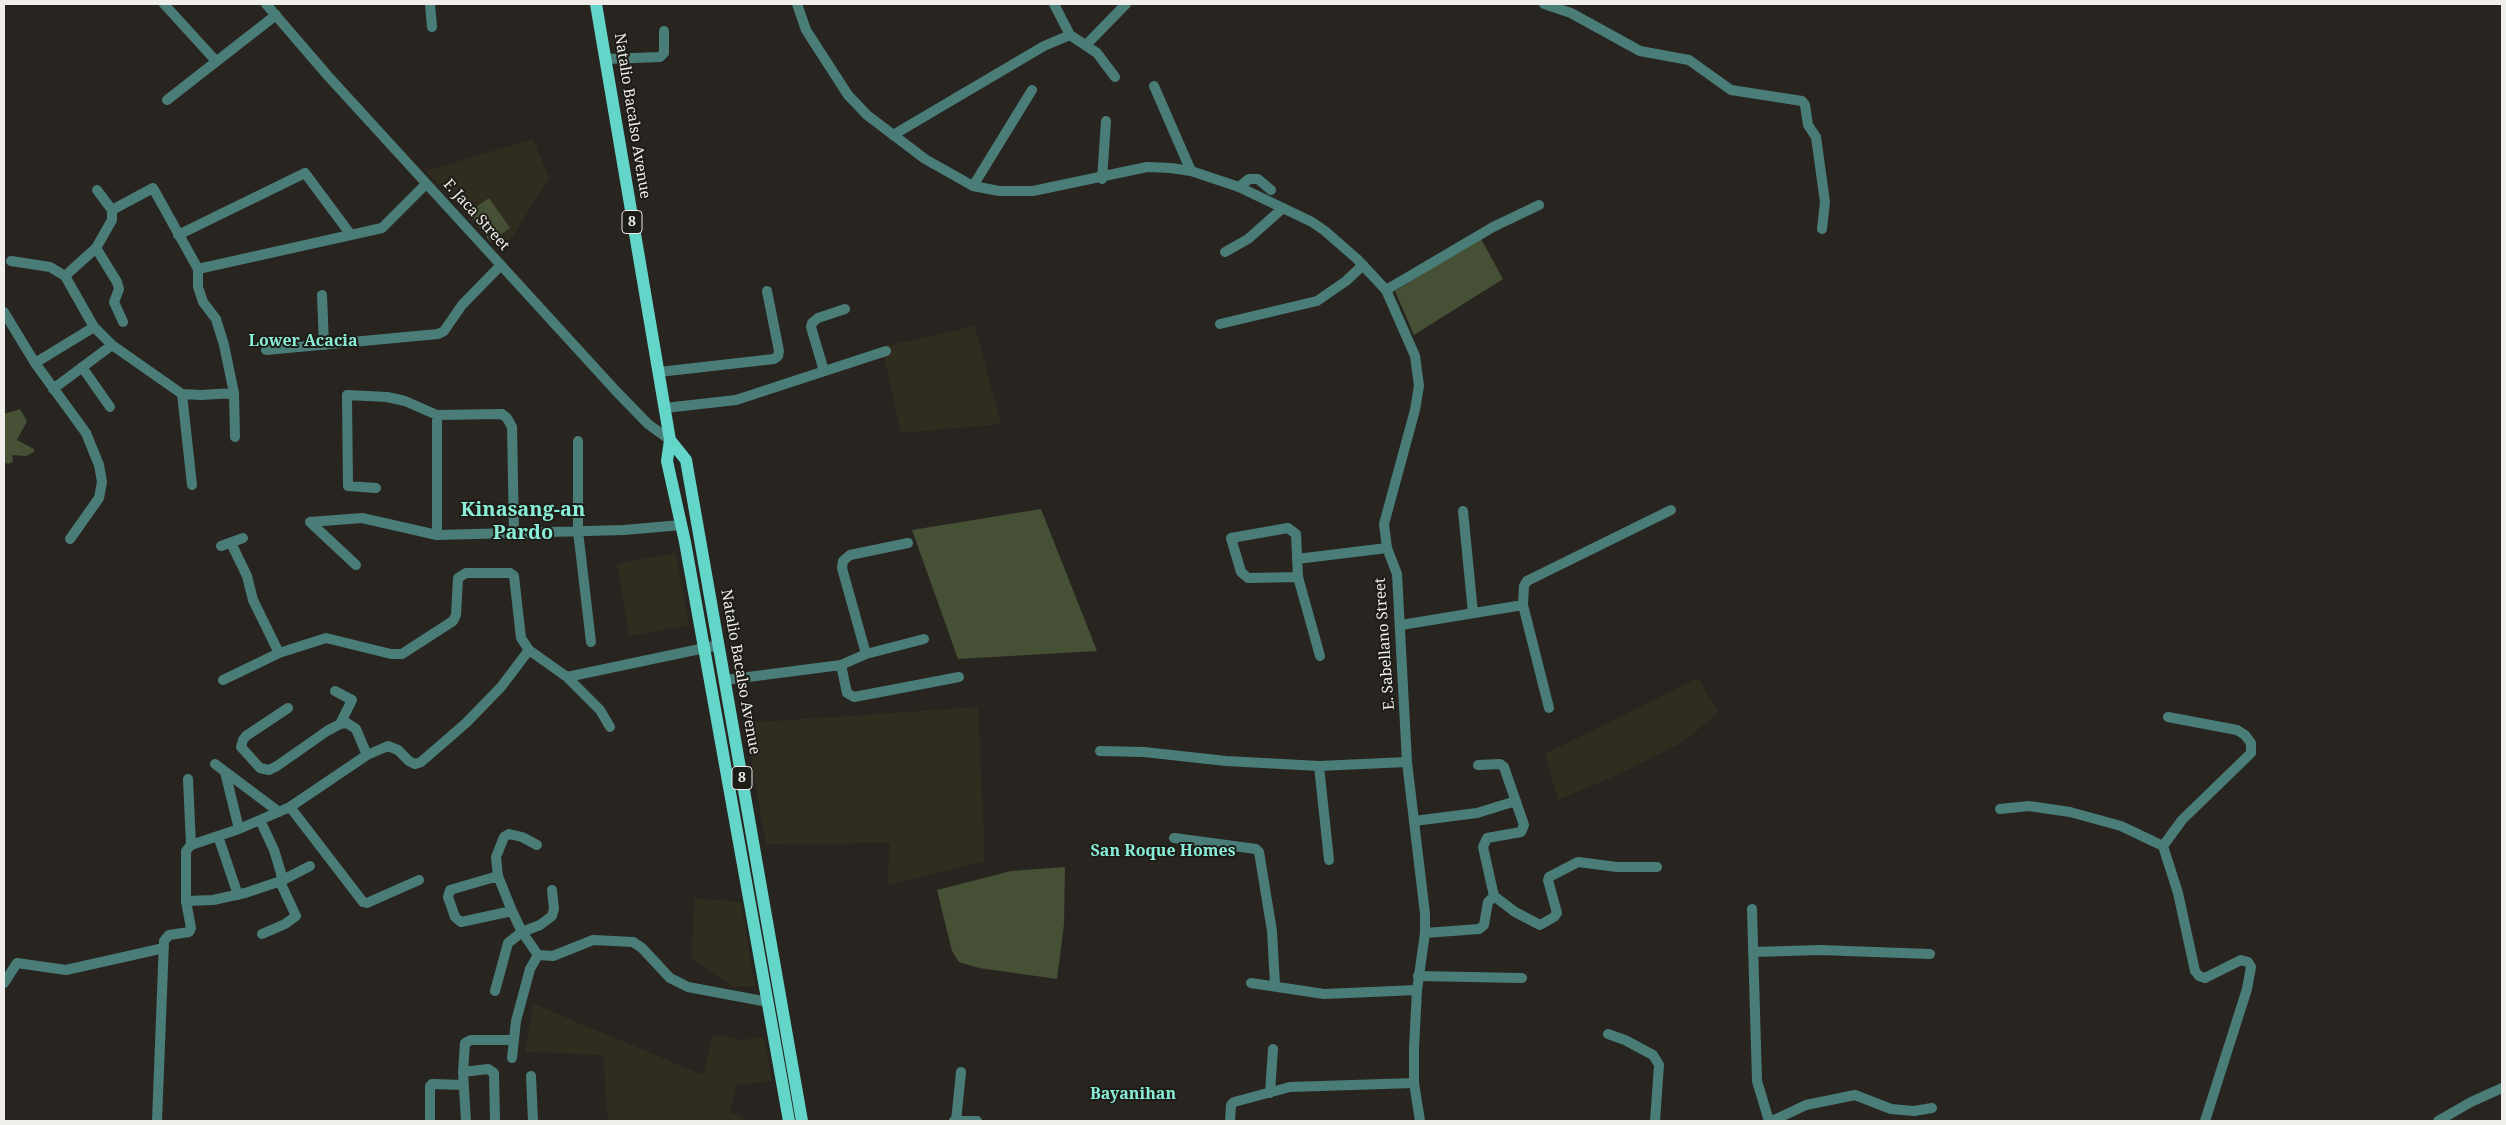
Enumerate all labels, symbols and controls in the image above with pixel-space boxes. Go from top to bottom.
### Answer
street label: Natalio Bacalso Avenue [610,32,654,200]
street label: F. Jaca Street [439,176,513,254]
road number: 8 [622,210,642,233]
district label: Lower Acacia [248,331,358,351]
district label: Kinasang-an Pardo [461,498,585,545]
street label: E. Sabellano Street [1371,577,1399,711]
street label: Natalio Bacalso Avenue [717,588,763,756]
road number: 8 [732,766,752,790]
district label: San Roque Homes [1091,841,1235,861]
district label: Bayanihan [1090,1084,1176,1104]

